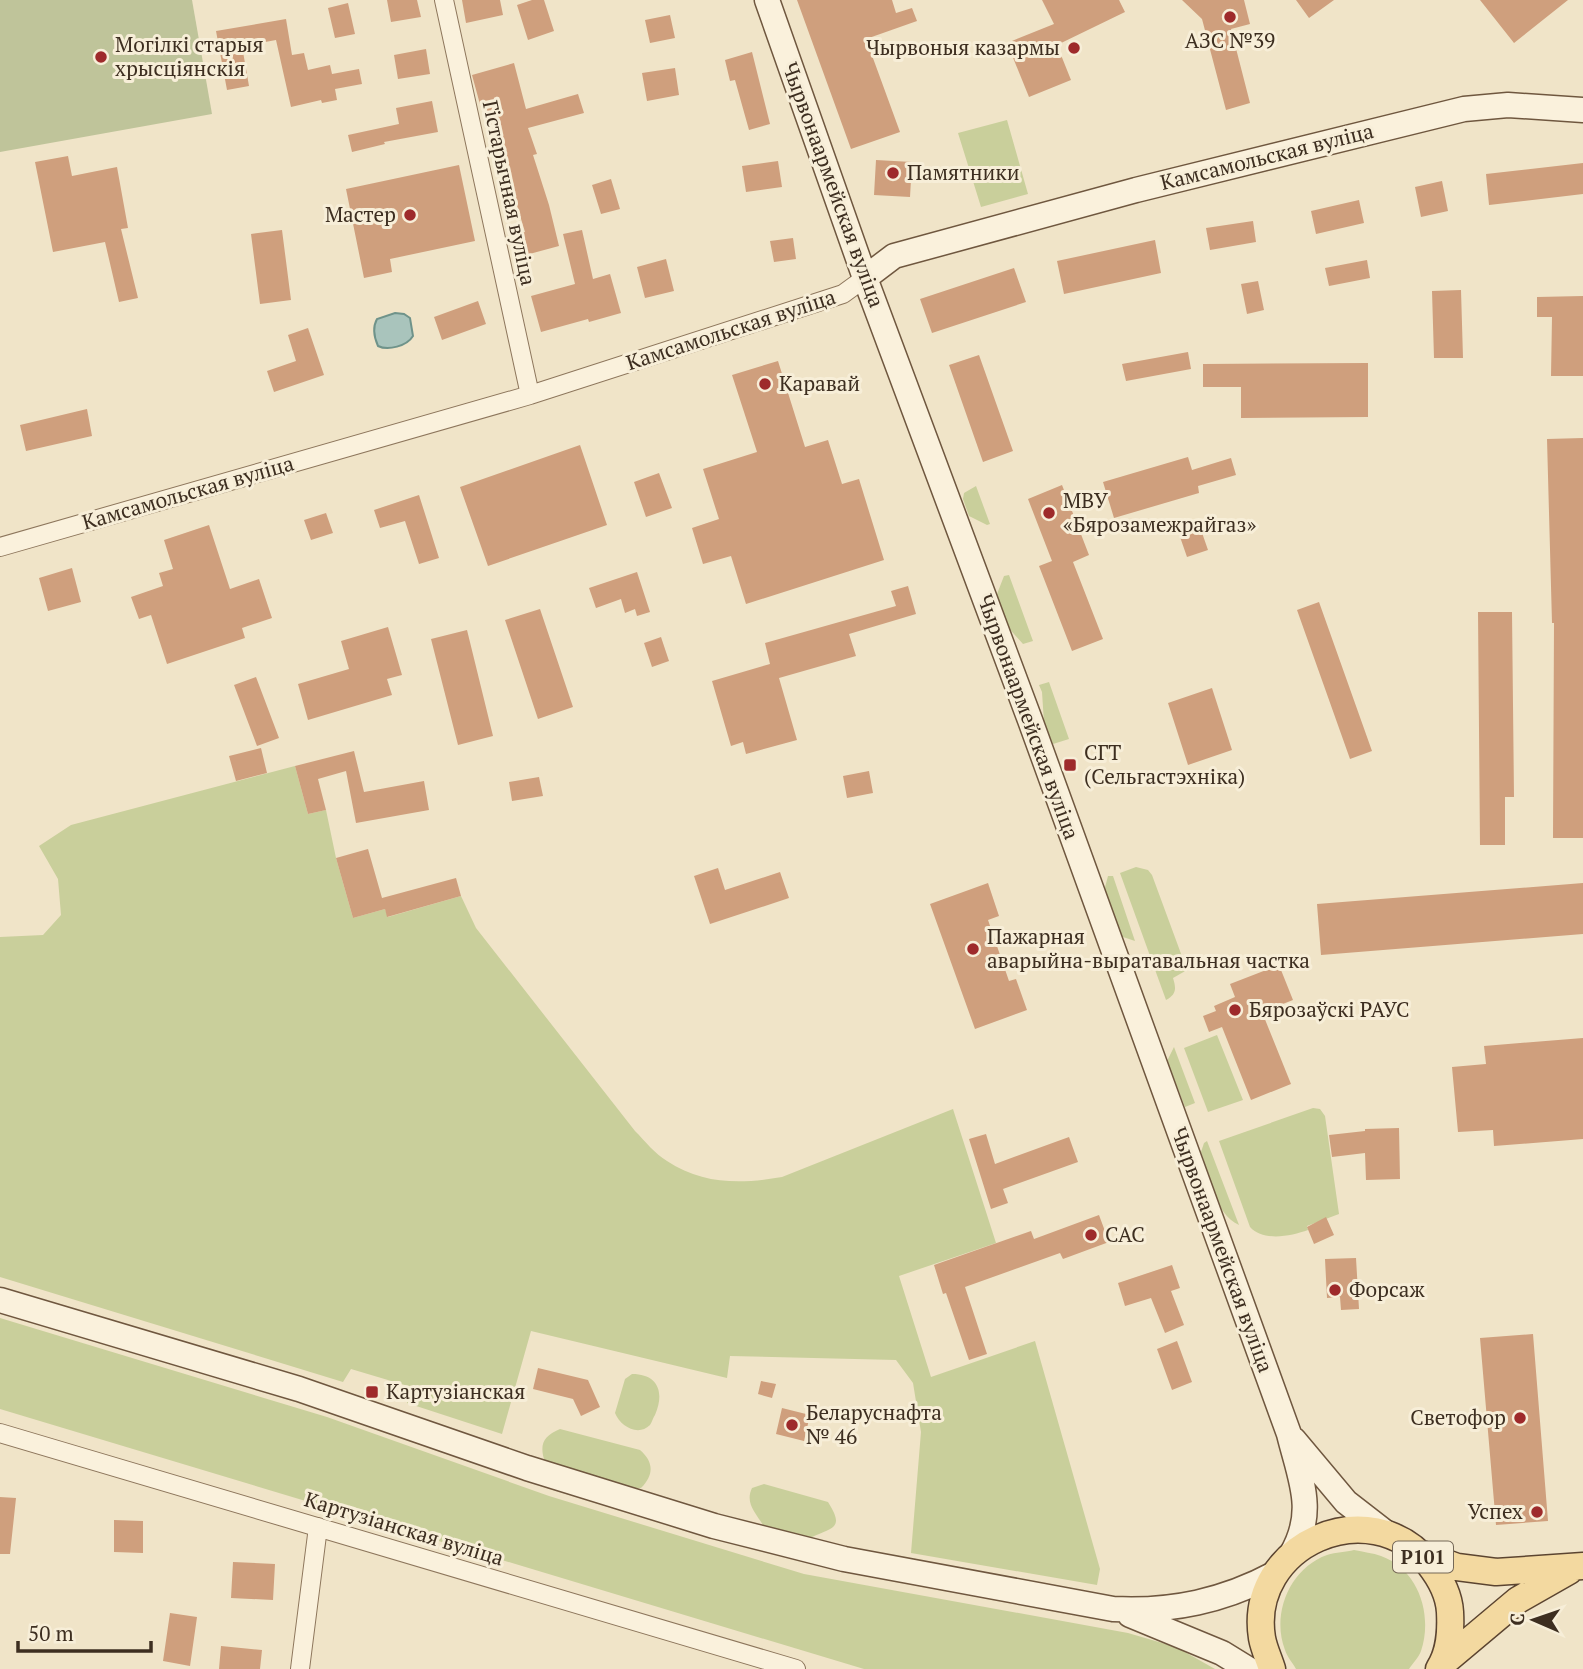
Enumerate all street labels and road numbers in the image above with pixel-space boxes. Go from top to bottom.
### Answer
street label: Чырвонаармейская вуліца [777,58,891,311]
street label: Гістарычная вуліца [477,98,543,288]
street label: Камсамольская вуліца [1157,116,1377,196]
street label: Камсамольская вуліца [622,282,839,376]
street label: Камсамольская вуліца [79,448,297,536]
street label: Чырвонаармейская вуліца [972,590,1086,843]
street label: Чырвонаармейская вуліца [1166,1123,1280,1376]
street label: Картузіанская вуліца [301,1484,508,1572]
road number: Р101 [1393,1541,1453,1572]

